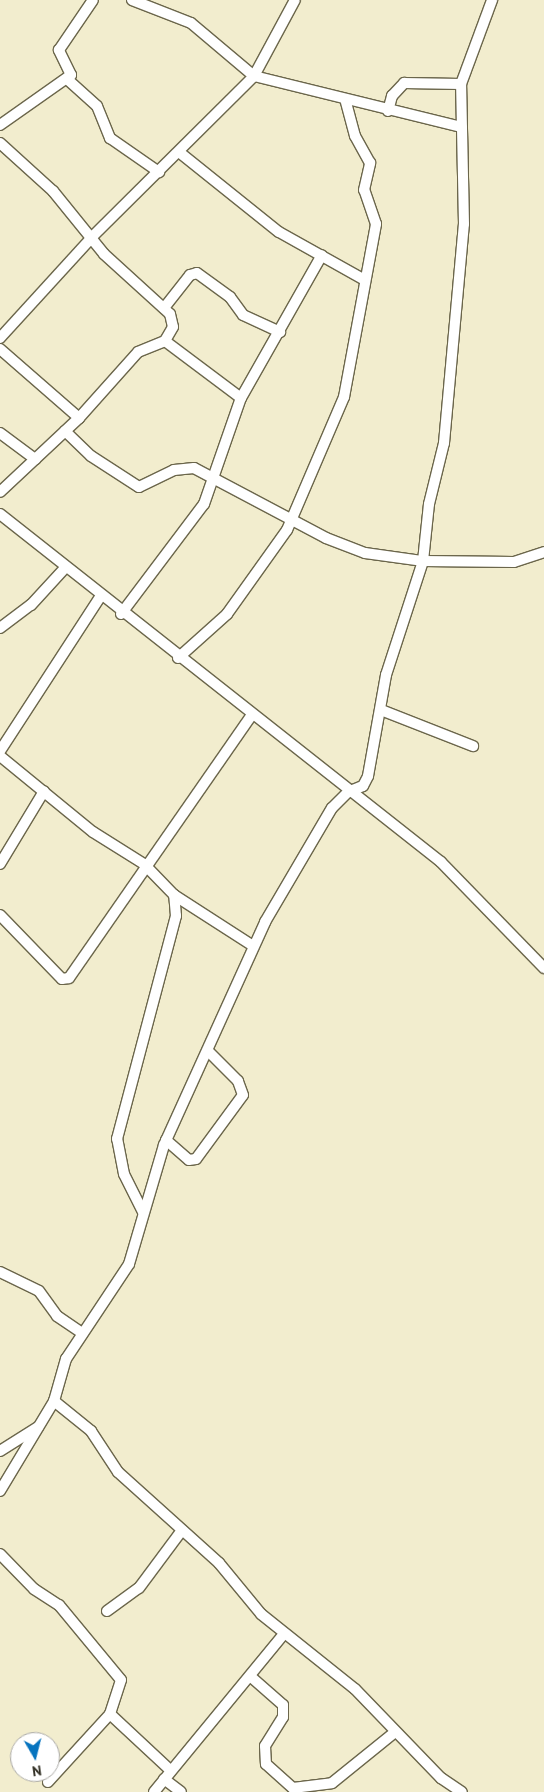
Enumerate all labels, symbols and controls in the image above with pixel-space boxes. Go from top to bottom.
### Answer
north arrow [10,1732,60,1782]
text: N [31,1761,43,1780]

